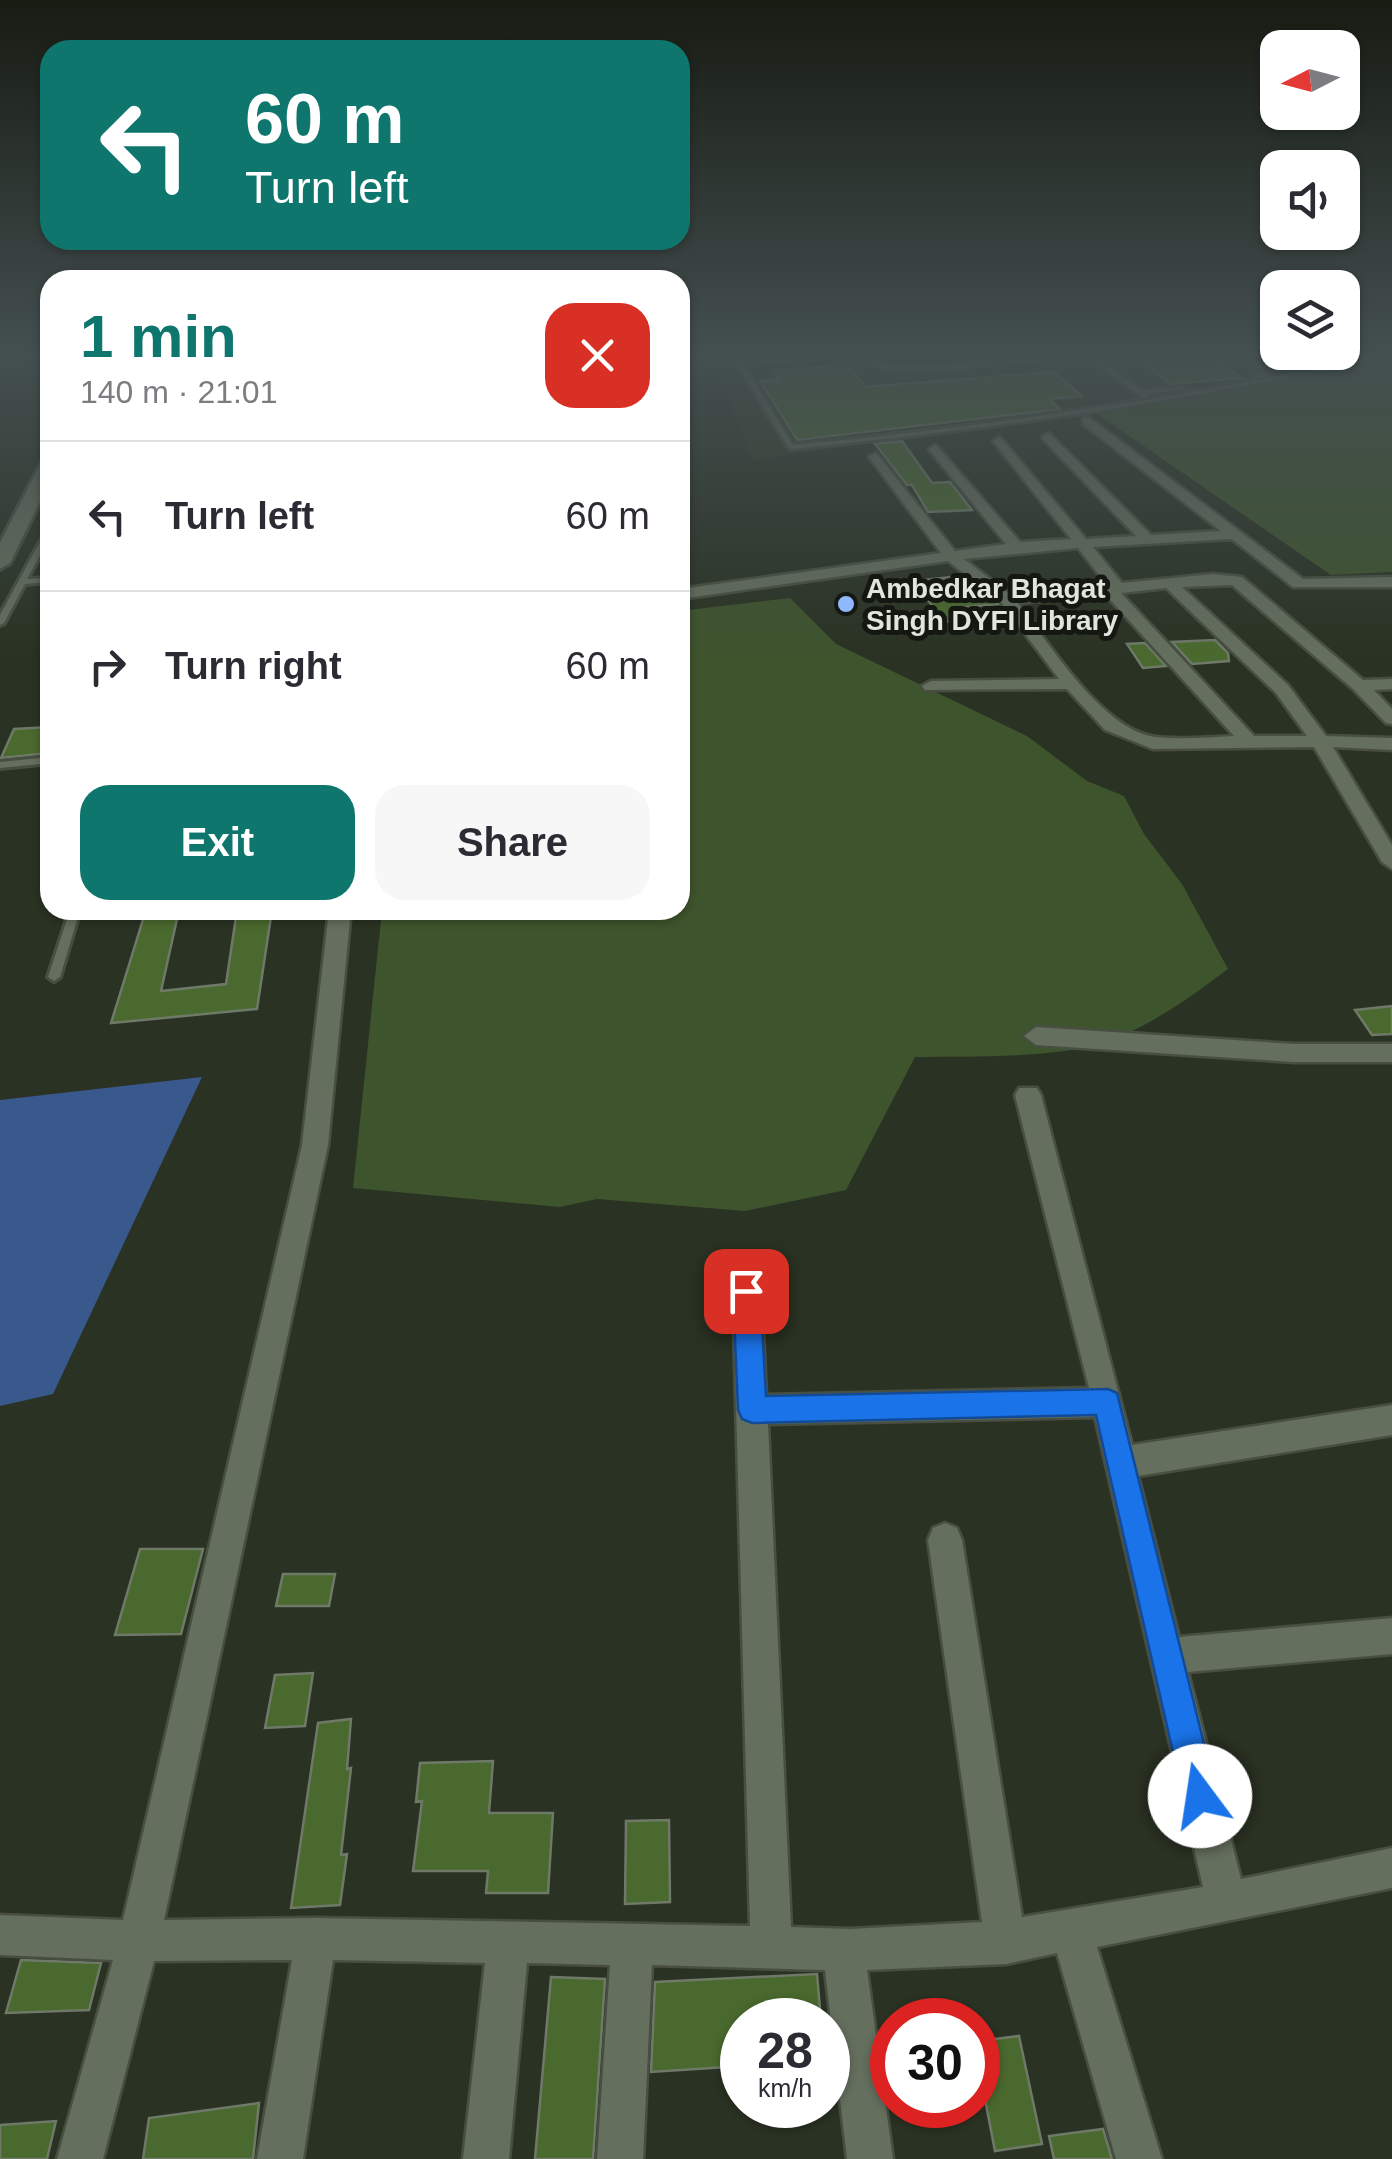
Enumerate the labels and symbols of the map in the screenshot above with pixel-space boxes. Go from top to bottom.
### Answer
north arrow [1260,30,1360,130]
place label: Ambedkar Bhagat Singh DYFI Library [866,573,1118,636]
marker: Ambedkar Bhagat Singh DYFI Library [835,593,857,615]
pin [704,1249,789,1334]
position arrow [1148,1744,1252,1848]
speed limit sign: 30 [870,1998,1000,2128]

